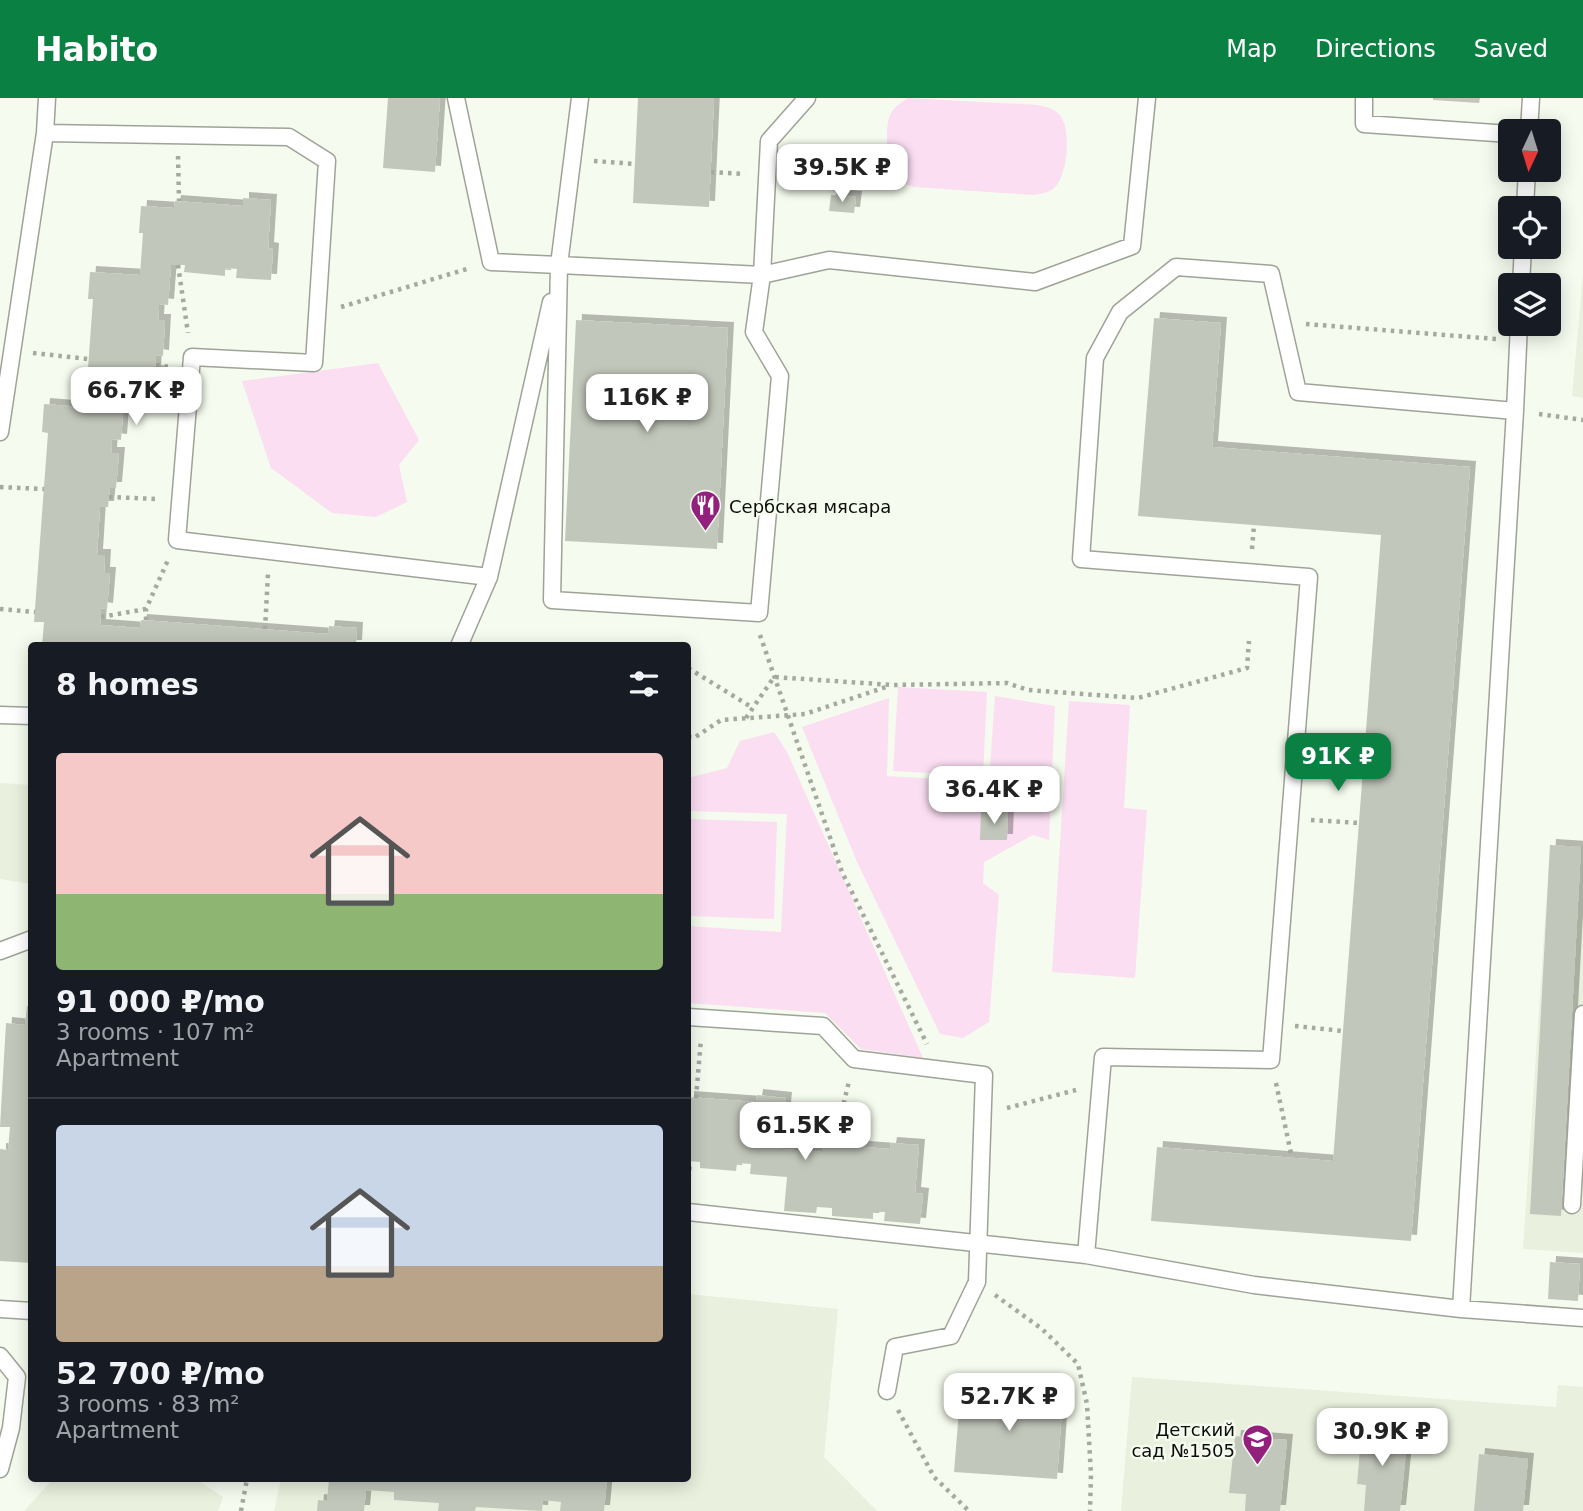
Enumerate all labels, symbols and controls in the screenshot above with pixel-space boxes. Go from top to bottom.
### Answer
text: Habito [35,30,158,69]
text: Map [1226,35,1277,63]
text: Directions [1315,35,1436,63]
text: Saved [1474,35,1548,63]
north arrow [1498,119,1561,182]
map controls [1498,119,1561,336]
pin: 39.5K ₽ [777,144,907,204]
text: 39.5K ₽ [793,154,891,180]
button: locate [1498,196,1561,259]
button: layers [1498,273,1561,336]
pin: 66.7K ₽ [71,368,201,427]
pin: 116K ₽ [590,374,704,434]
text: 66.7K ₽ [87,377,185,403]
text: 116K ₽ [602,384,692,410]
restaurant icon: Сербская мясара [689,489,723,533]
place label: Сербская мясара [729,496,891,517]
icon: filters [625,665,663,703]
text: 8 homes [56,667,199,702]
pin: 91K ₽ [1289,734,1387,793]
text: 91K ₽ [1301,743,1375,769]
pin: 36.4K ₽ [929,766,1059,826]
text: 36.4K ₽ [945,776,1043,802]
icon: home [297,798,423,924]
text: 91 000 ₽/mo [56,984,265,1019]
text: 3 rooms · 107 m² [56,1019,254,1045]
text: Apartment [56,1045,179,1071]
pin: 61.5K ₽ [740,1102,870,1162]
text: 61.5K ₽ [756,1112,854,1138]
icon: home [297,1170,423,1296]
text: 52 700 ₽/mo [56,1356,265,1391]
pin: 52.7K ₽ [944,1374,1074,1433]
text: 52.7K ₽ [960,1383,1058,1409]
text: 3 rooms · 83 m² [56,1391,240,1417]
pin: 30.9K ₽ [1317,1408,1447,1468]
text: Apartment [56,1417,179,1443]
text: 30.9K ₽ [1333,1418,1431,1444]
place label: Детский сад №1505 [1131,1419,1235,1461]
school or university icon: Детский сад №1505 [1241,1422,1275,1466]

